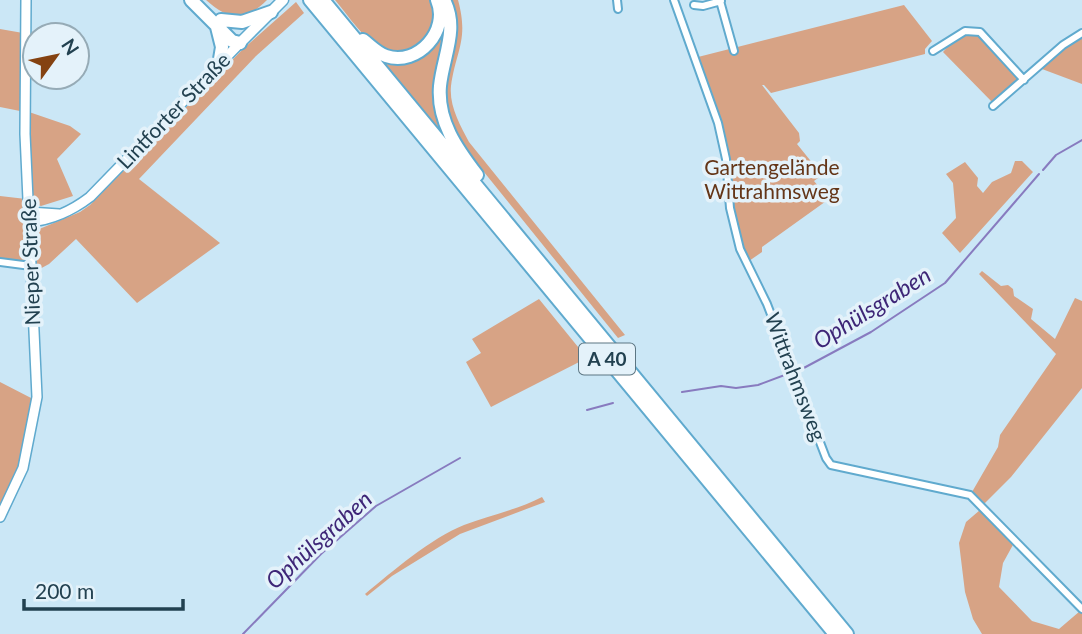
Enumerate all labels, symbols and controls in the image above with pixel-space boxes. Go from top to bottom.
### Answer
north arrow [21,21,91,91]
text: N [57,34,84,59]
street label: Lintforter Straße [111,47,235,173]
park label: Gartengelände Wittrahmsweg [704,154,840,203]
street label: Nieper Straße [15,198,44,326]
water label: Ophülsgraben [808,260,935,354]
street label: Wittrahmsweg [760,309,832,444]
road number: A 40 [579,344,635,374]
water label: Ophülsgraben [259,484,377,594]
scale bar [24,568,184,612]
text: 200 m [35,578,94,603]

